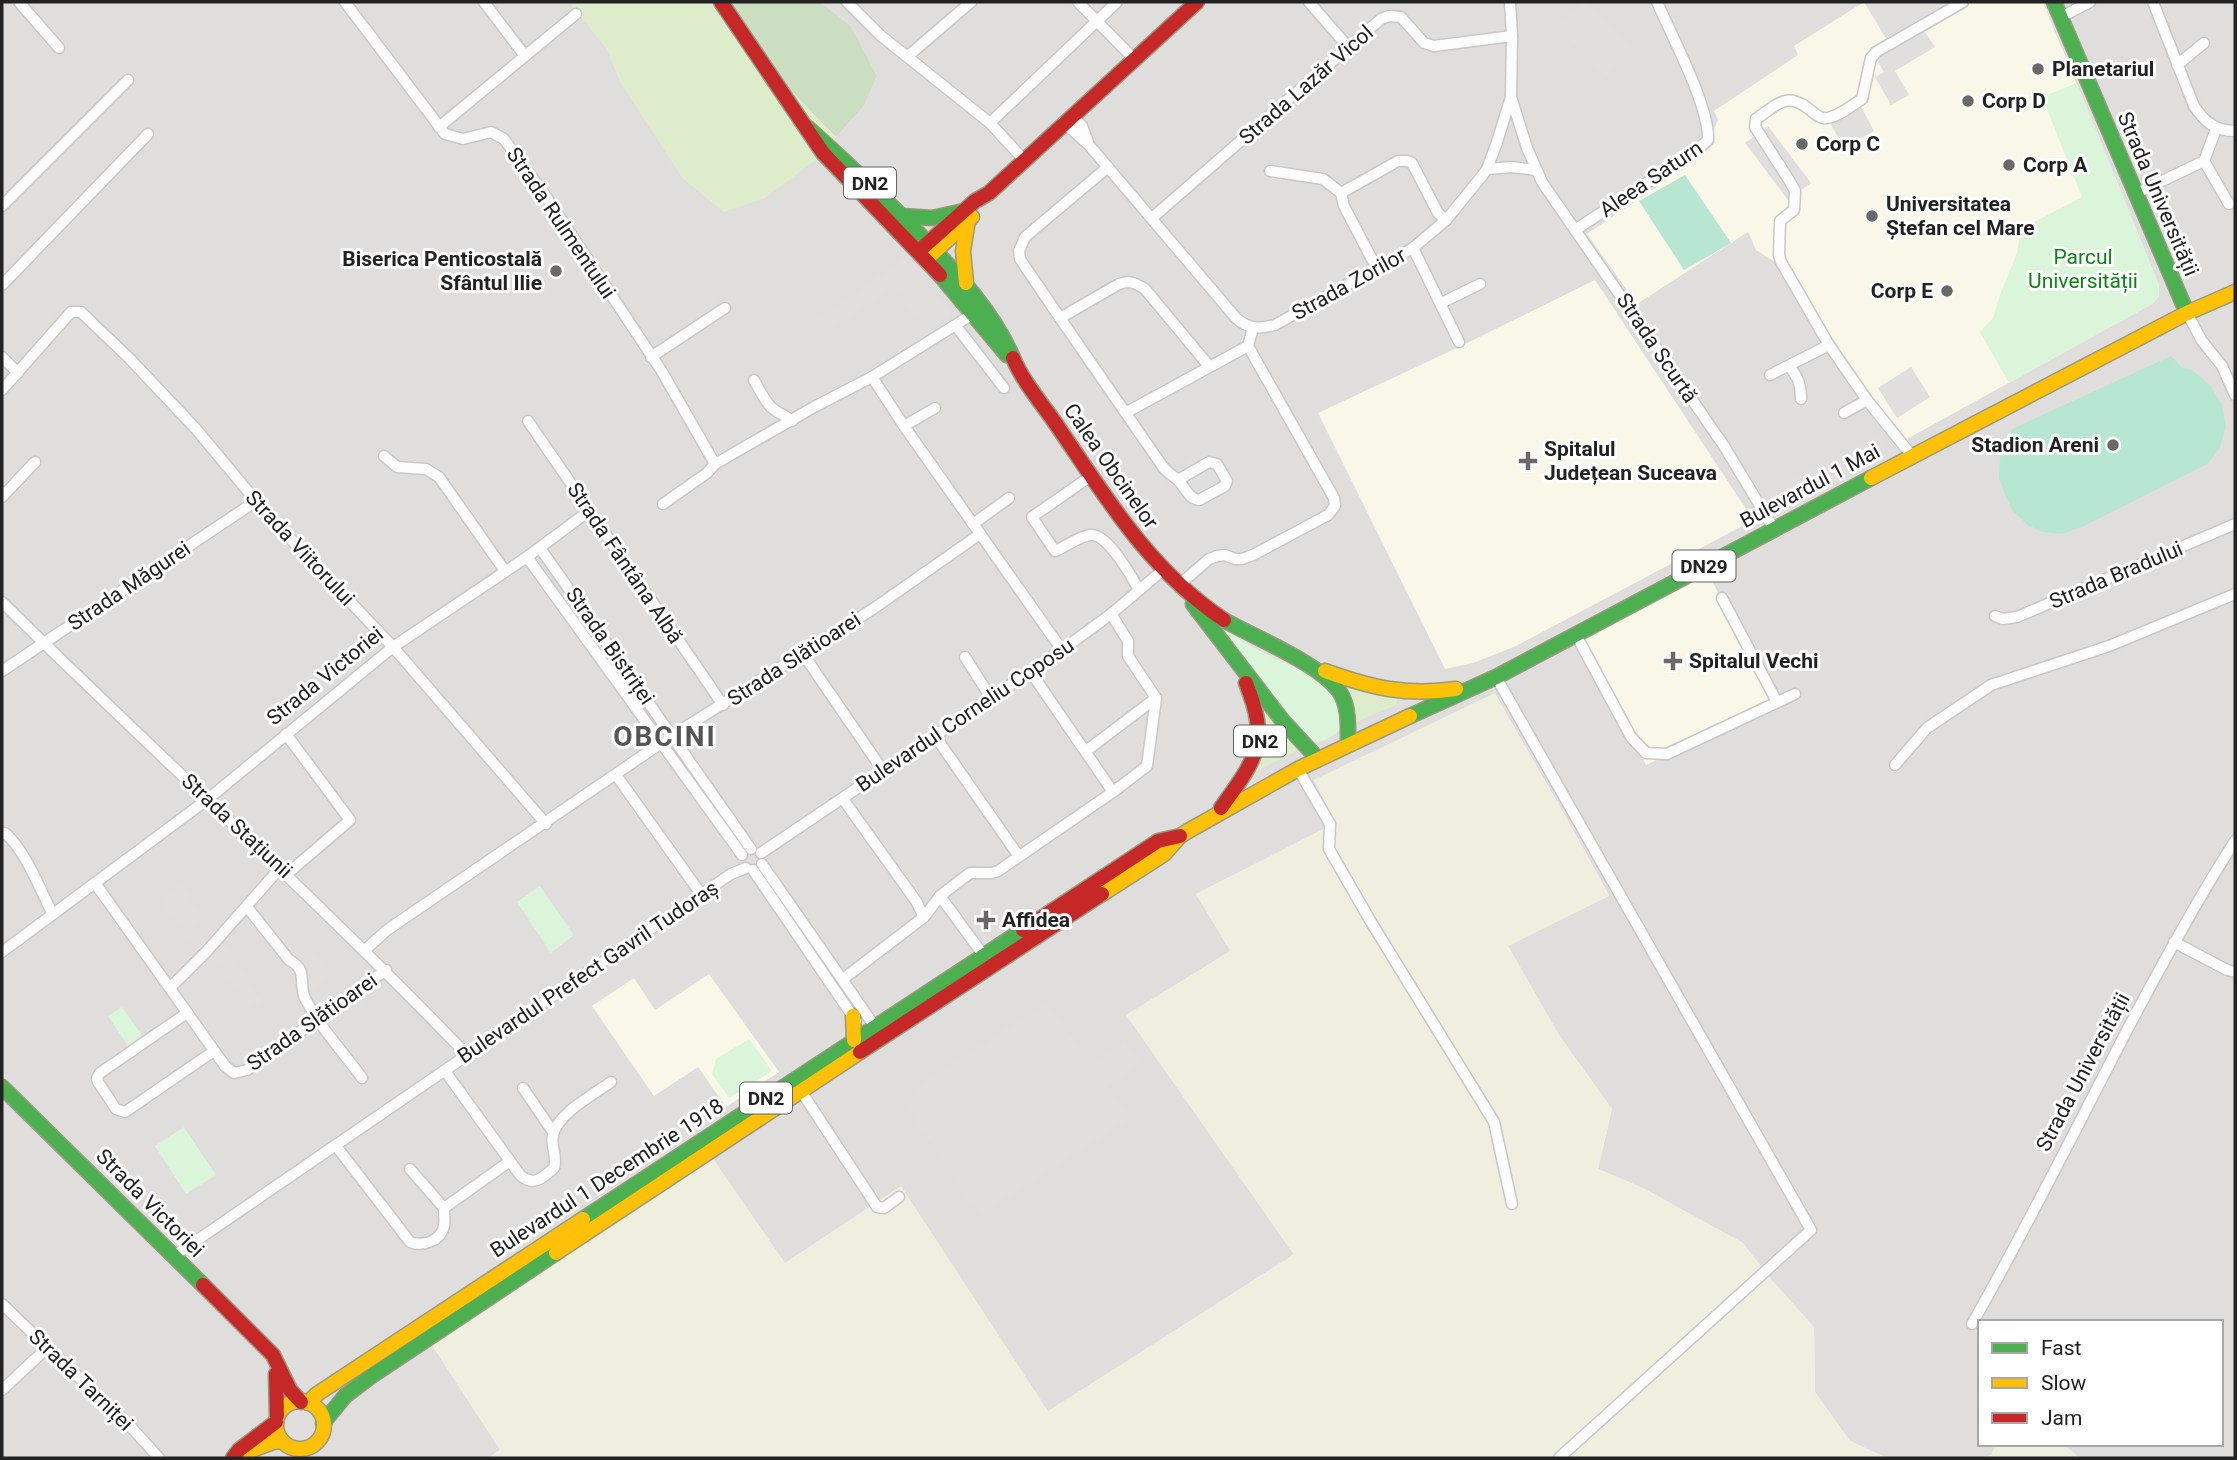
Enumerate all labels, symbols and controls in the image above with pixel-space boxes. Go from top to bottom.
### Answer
street label: Strada Lazăr Vicol [1234,20,1378,150]
place label: Planetariul [2052,57,2154,81]
marker: Planetariul [2030,61,2046,77]
place label: Corp D [1982,89,2046,113]
marker: Corp D [1960,93,1976,109]
street label: Strada Universității [2112,108,2203,280]
place label: Corp C [1816,132,1880,156]
street label: Aleea Saturn [1595,136,1707,222]
marker: Corp C [1794,136,1810,152]
street label: Strada Rulmentului [502,143,620,303]
place label: Corp A [2023,153,2088,177]
marker: Corp A [2001,157,2017,173]
road number: DN2 [844,168,896,198]
place label: Universitatea Ștefan cel Mare [1886,192,2035,240]
marker: Universitatea Ștefan cel Mare [1864,208,1880,224]
street label: Strada Zorilor [1288,243,1410,325]
park label: Parcul Universității [2028,245,2138,294]
place label: Biserica Penticostală Sfântul Ilie [342,247,542,295]
marker: Biserica Penticostală Sfântul Ilie [548,263,564,279]
place label: Corp E [1871,279,1933,303]
marker: Corp E [1939,283,1955,299]
street label: Strada Scurtă [1612,289,1702,407]
street label: Calea Obcinelor [1059,399,1163,533]
place label: Stadion Areni [1971,433,2099,457]
place label: Spitalul Județean Suceava [1544,437,1717,485]
marker: Stadion Areni [2105,437,2121,453]
street label: Bulevardul 1 Mai [1736,439,1884,533]
marker: Spitalul Județean Suceava [1518,451,1538,471]
street label: Strada Fântâna Albă [562,478,688,648]
street label: Strada Viitorului [241,485,359,611]
street label: Strada Măgurei [63,536,195,636]
street label: Strada Bradului [2046,536,2186,614]
road number: DN29 [1672,551,1736,582]
street label: Strada Bistriței [560,583,659,710]
street label: Strada Slătioarei [723,607,865,711]
street label: Strada Victoriei [262,622,388,730]
street label: Bulevardul Corneliu Coposu [852,633,1078,797]
place label: Spitalul Vechi [1689,649,1819,673]
marker: Spitalul Vechi [1663,651,1683,671]
district label: OBCINI [613,720,717,753]
road number: DN2 [1234,726,1286,756]
street label: Strada Stațiunii [176,769,297,884]
street label: Bulevardul Prefect Gavril Tudoraș [453,876,723,1068]
place label: Affidea [1002,908,1070,932]
marker: Affidea [976,910,996,930]
street label: Strada Slătioarei [242,968,382,1076]
street label: Strada Universității [2031,989,2136,1156]
road number: DN2 [740,1082,792,1114]
street label: Bulevardul 1 Decembrie 1918 [486,1094,728,1262]
street label: Strada Victoriei [91,1144,209,1262]
legend [1978,1320,2223,1446]
street label: Strada Tarniței [23,1324,138,1436]
text: Fast [2041,1336,2082,1360]
text: Slow [2041,1371,2087,1395]
text: Jam [2041,1406,2082,1430]

